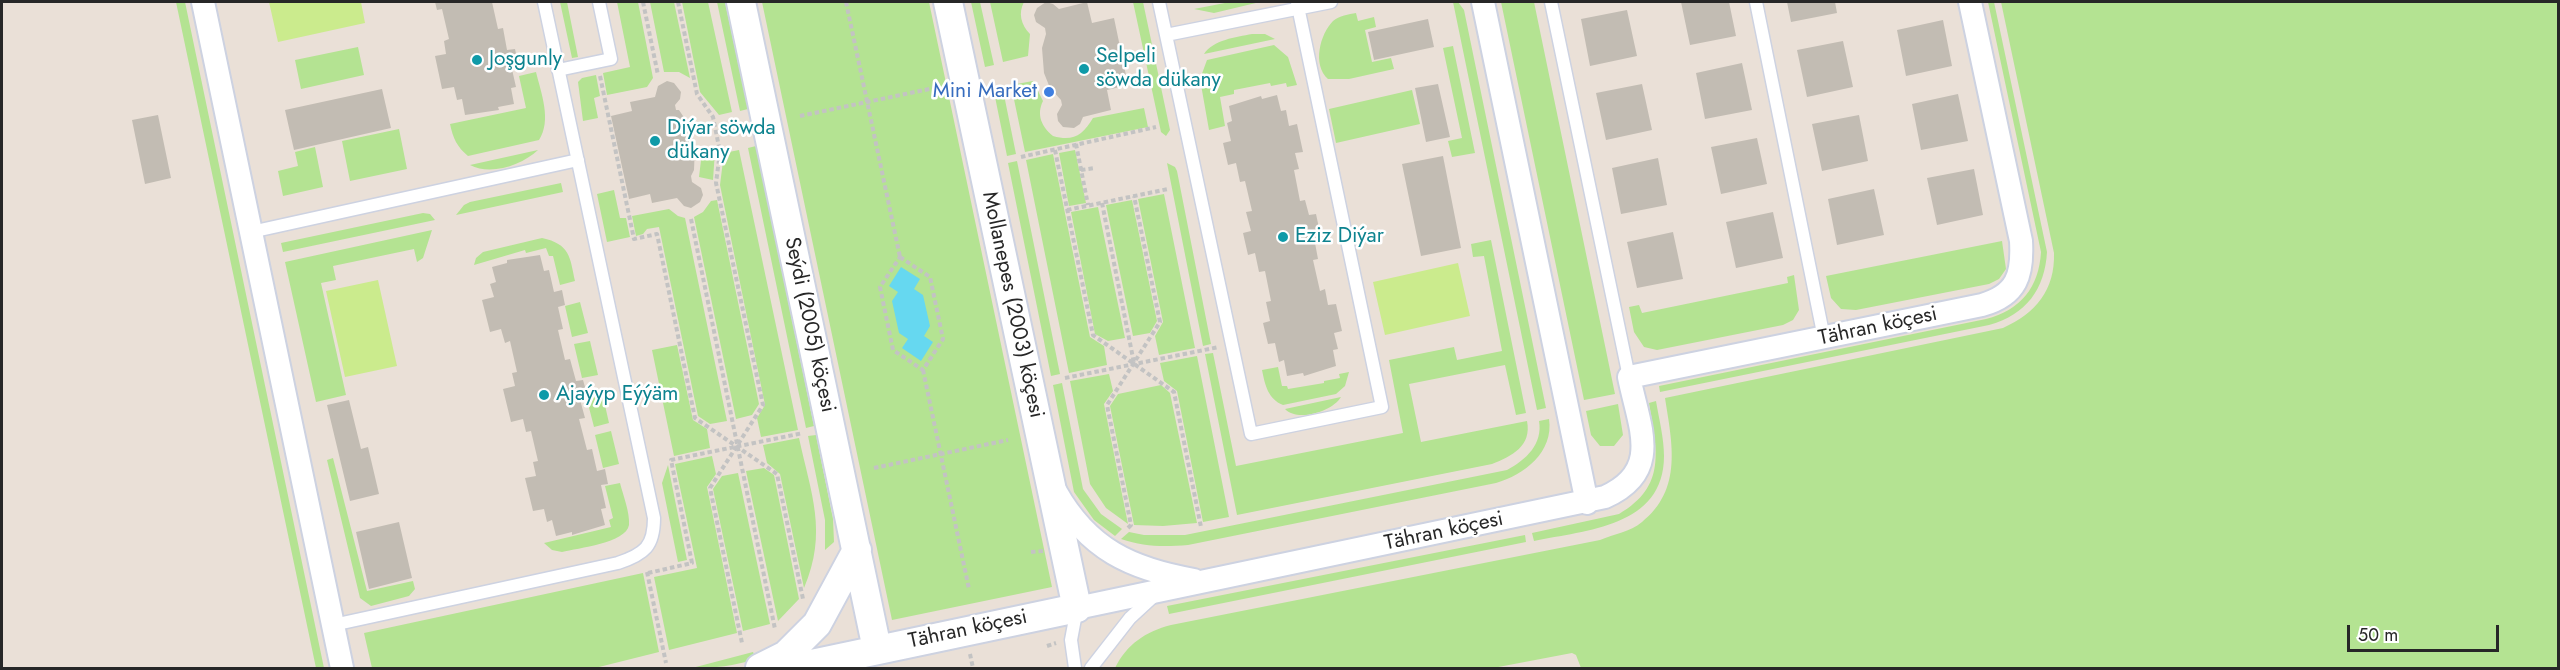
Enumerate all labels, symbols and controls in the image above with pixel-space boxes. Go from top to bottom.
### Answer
place label: Selpeli söwda dükany [1096,44,1221,94]
place label: Joşgunly [489,47,562,73]
marker: Joşgunly [470,53,484,67]
marker: Selpeli söwda dükany [1077,62,1091,76]
place label: Mini Market [933,79,1037,105]
marker: Mini Market [1042,85,1056,99]
place label: Diýar söwda dükany [667,116,776,166]
marker: Diýar söwda dükany [648,134,662,148]
street label: Mollanepes (2003) köçesi [976,190,1048,420]
place label: Eziz Diýar [1295,224,1384,250]
marker: Eziz Diýar [1276,230,1290,244]
street label: Seýdi (2005) köçesi [778,235,840,415]
street label: Tähran köçesi [1816,302,1940,352]
place label: Ajaýyp Eýýäm [556,382,678,408]
marker: Ajaýyp Eýýäm [537,388,551,402]
street label: Tähran köçesi [1382,507,1506,557]
street label: Tähran köçesi [906,605,1030,655]
scale bar [2350,613,2502,651]
text: 50 m [2358,622,2398,648]

